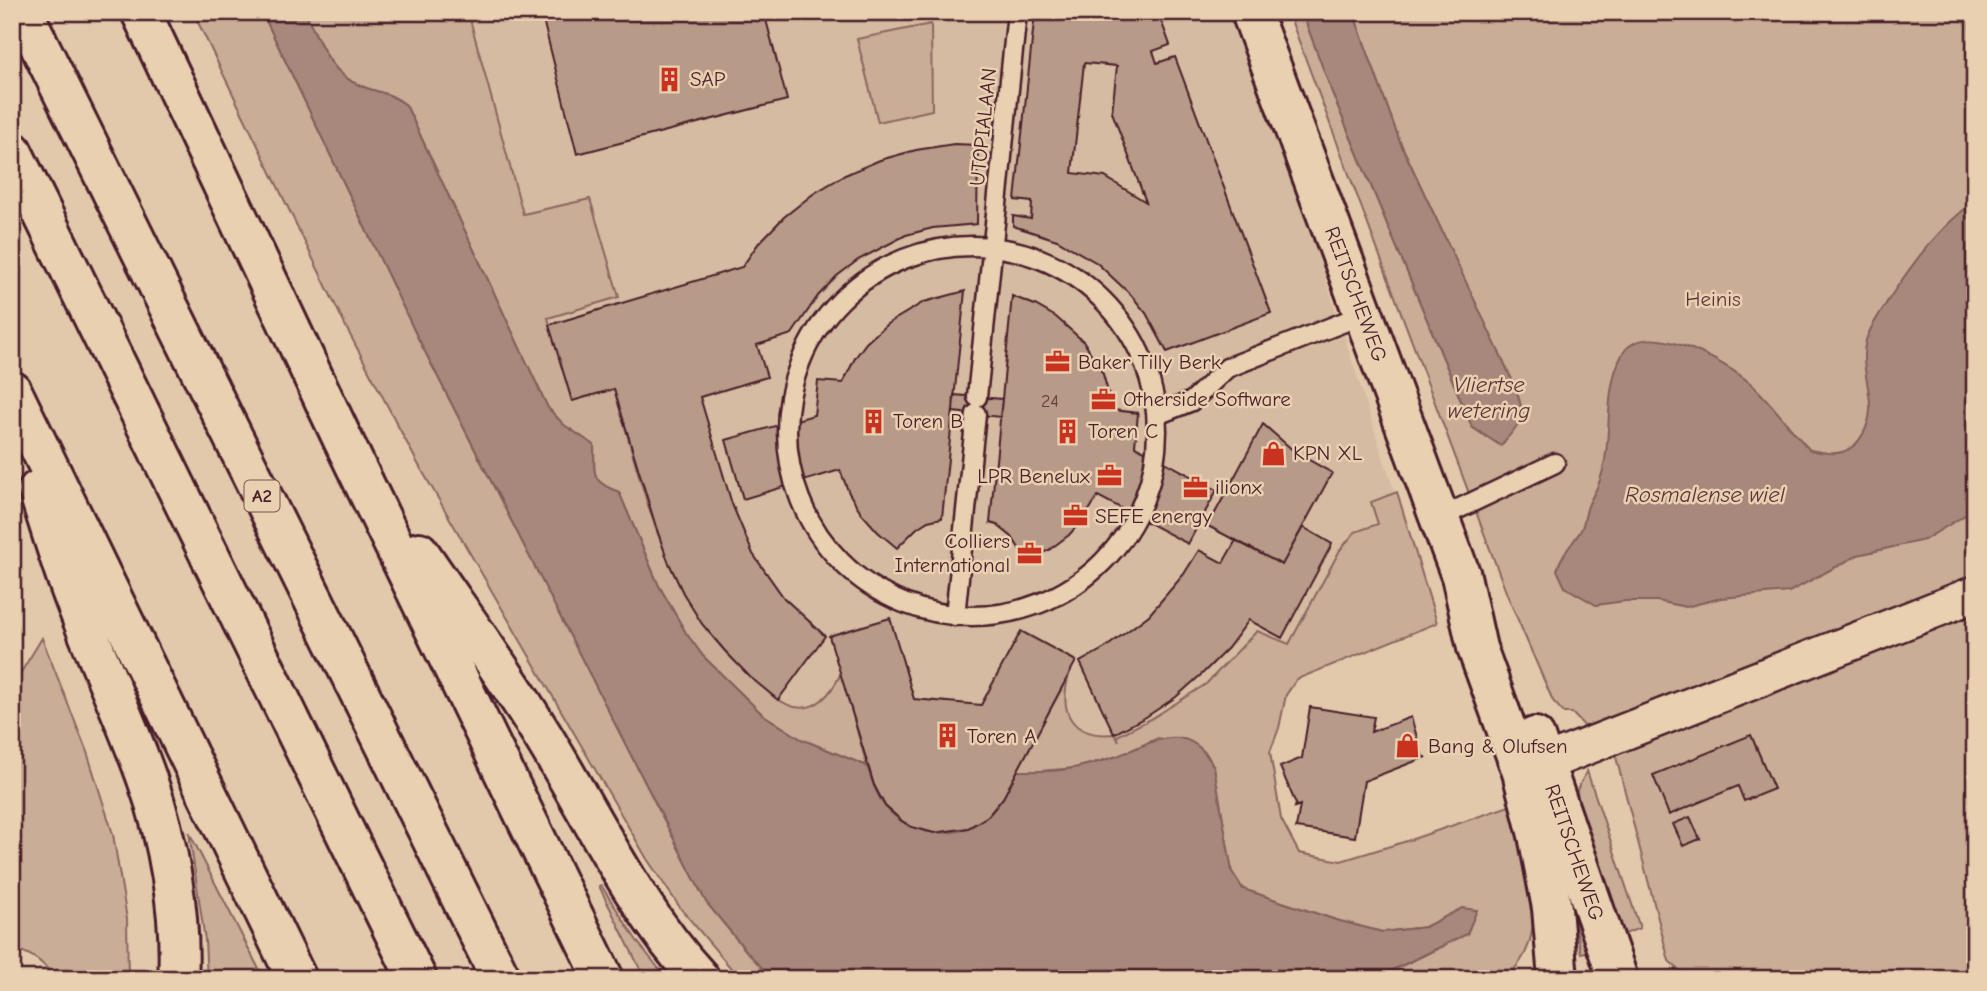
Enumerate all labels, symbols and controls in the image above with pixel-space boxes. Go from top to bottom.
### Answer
building icon: SAP [656,65,684,93]
place label: SAP [690,67,726,91]
street label: UTOPIALAAN [965,67,1001,187]
street label: REITSCHEWEG [1320,223,1392,365]
park label: Heinis [1685,287,1741,311]
office icon: Baker Tilly Berk [1044,348,1072,376]
place label: Baker Tilly Berk [1078,350,1221,374]
water label: Vliertse wetering [1448,371,1530,424]
office icon: Otherside Software [1089,385,1117,413]
place label: Otherside Software [1123,387,1291,411]
house number: 24 [1041,391,1059,412]
building icon: Toren B [859,407,887,435]
place label: Toren B [893,409,963,433]
building icon: Toren C [1054,417,1082,445]
place label: Toren C [1088,419,1158,443]
shop icon: KPN XL [1259,439,1287,467]
place label: KPN XL [1293,441,1363,465]
office icon: LPR Benelux [1096,462,1124,490]
place label: LPR Benelux [977,464,1090,488]
office icon: ilionx [1181,473,1209,501]
place label: ilionx [1215,475,1262,499]
road number: A2 [244,481,280,512]
water label: Rosmalense wiel [1625,481,1786,508]
office icon: SEFE energy [1061,502,1089,530]
place label: SEFE energy [1095,504,1213,528]
place label: Colliers International [895,529,1010,577]
office icon: Colliers International [1016,539,1044,567]
building icon: Toren A [933,722,961,750]
place label: Toren A [967,724,1036,748]
shop icon: Bang & Olufsen [1394,732,1422,760]
place label: Bang & Olufsen [1428,734,1568,758]
street label: REITSCHEWEG [1540,781,1609,924]

